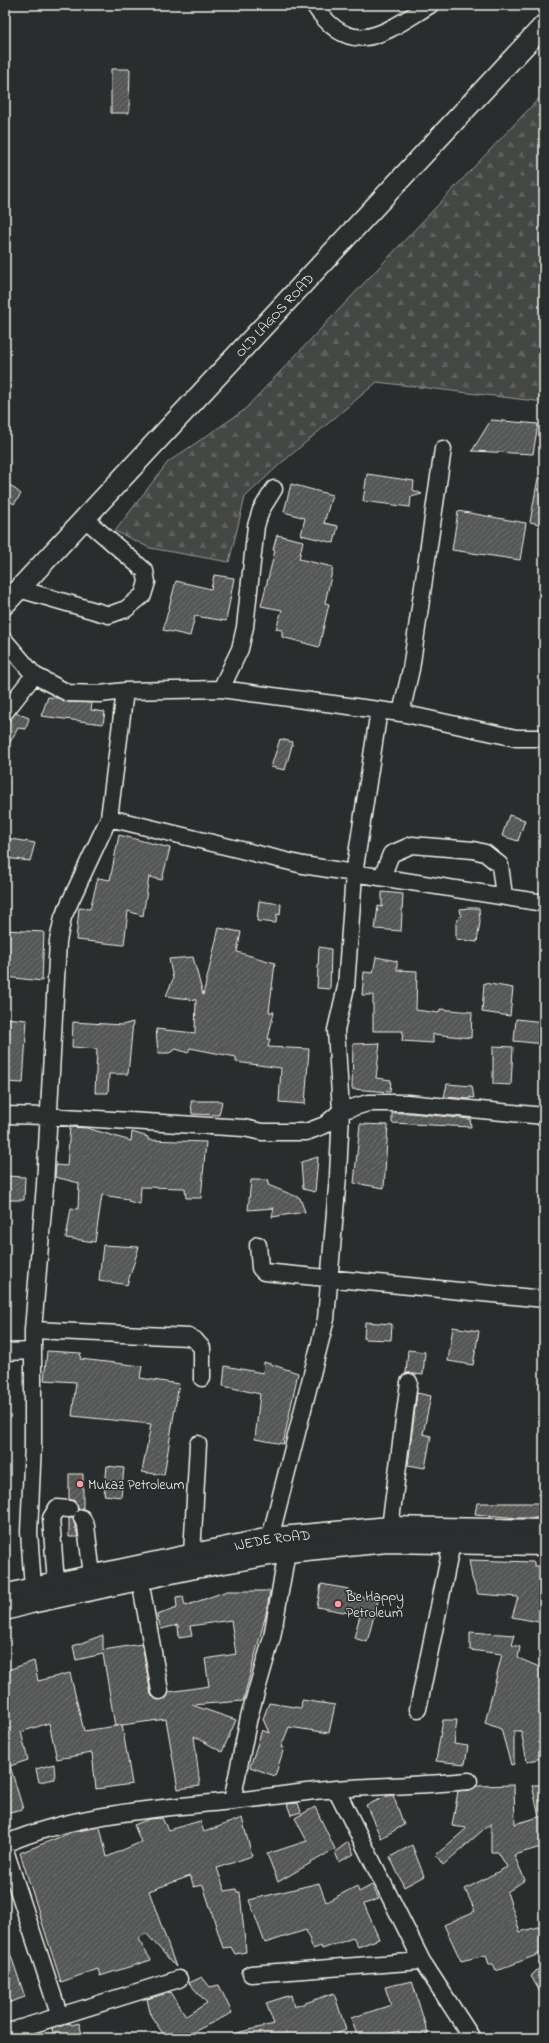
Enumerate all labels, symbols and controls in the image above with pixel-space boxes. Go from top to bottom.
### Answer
street label: OLD LAGOS ROAD [231,269,320,363]
place label: Mukaz Petroleum [88,1475,185,1496]
marker: Mukaz Petroleum [75,1479,85,1489]
street label: IJEDE ROAD [232,1525,311,1557]
place label: Be Happy Petroleum [345,1587,404,1624]
marker: Be Happy Petroleum [333,1599,343,1609]

